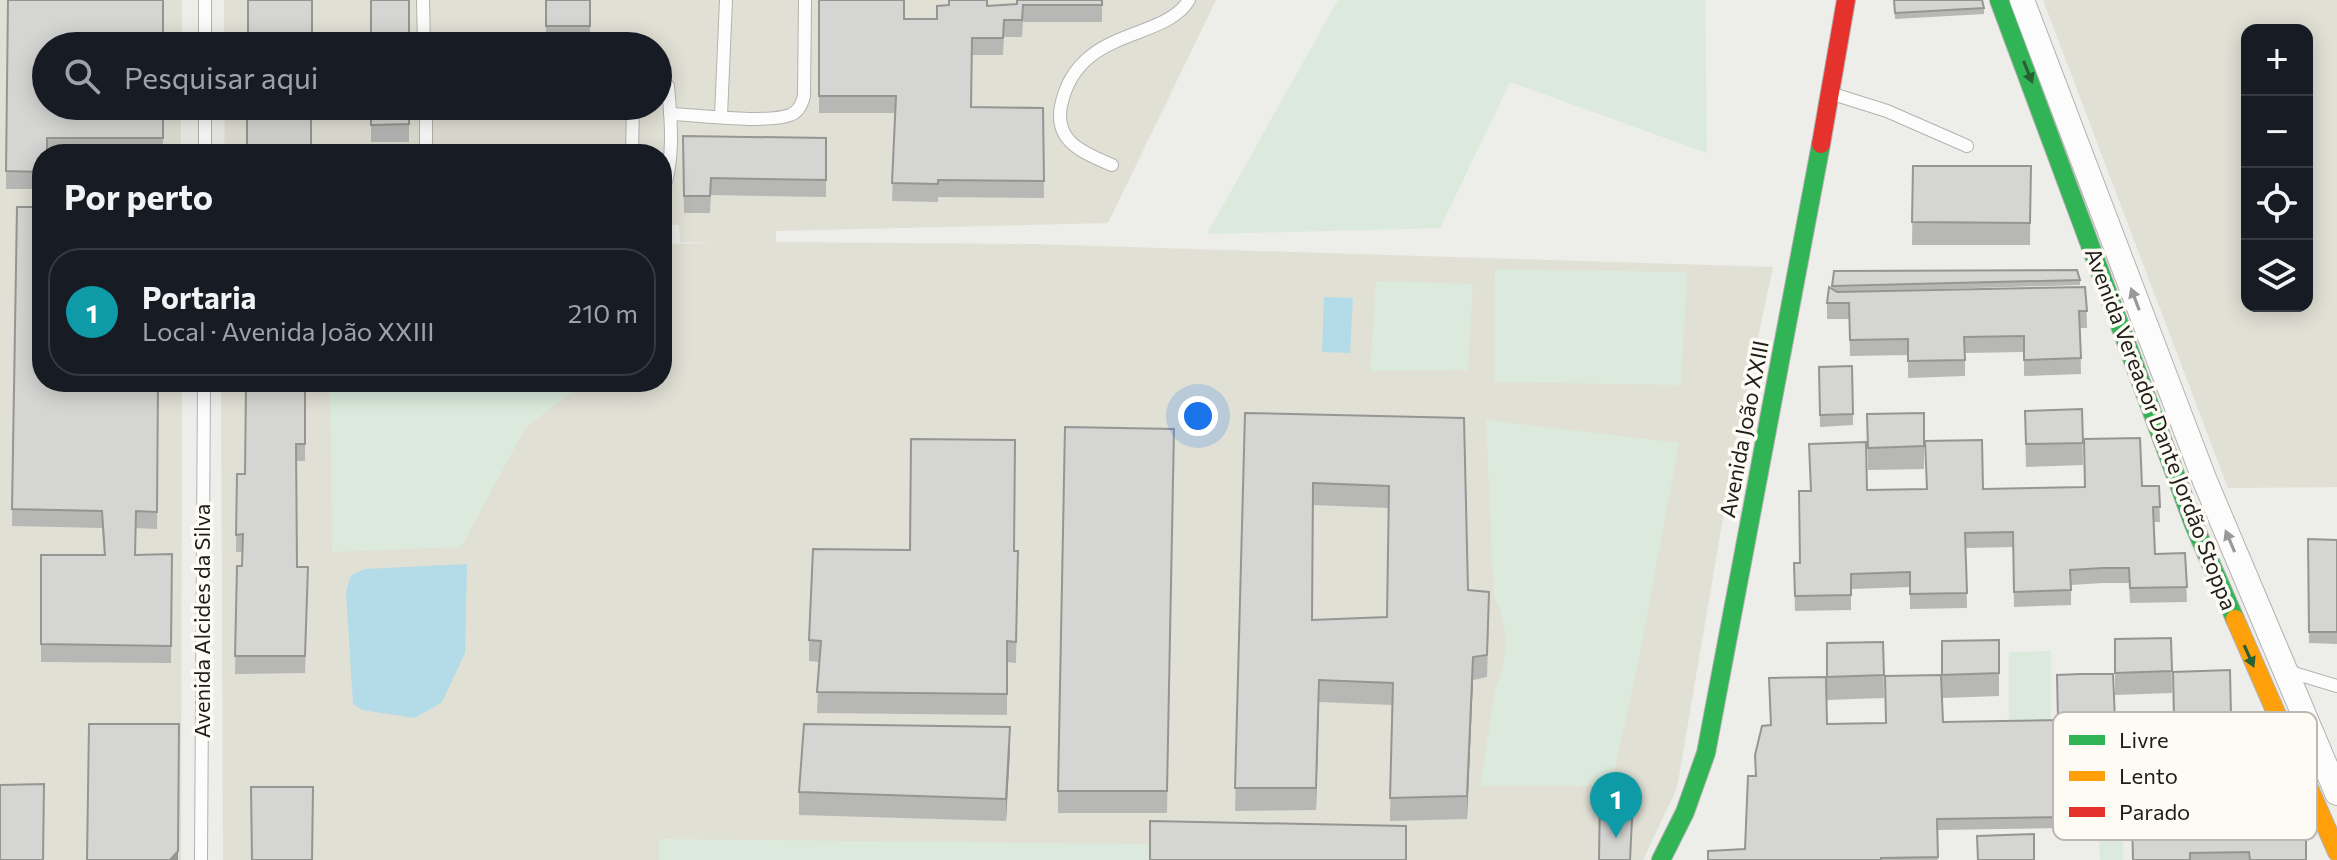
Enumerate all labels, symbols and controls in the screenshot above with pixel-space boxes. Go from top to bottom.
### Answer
map controls [2241,24,2313,312]
button: + [2241,24,2313,96]
search box [32,32,672,120]
icon: search [60,54,104,98]
text: Pesquisar aqui [124,58,319,95]
one-way arrow [2022,60,2035,84]
button: − [2241,96,2313,168]
button: locate [2241,168,2313,240]
text: Por perto [64,175,213,217]
button: layers [2241,240,2313,312]
street label: Avenida Vereador Dante Jordão Stoppa [2080,244,2243,614]
text: Portaria [142,278,256,315]
one-way arrow [2128,287,2141,311]
text: 1 [86,297,98,328]
text: 210 m [568,297,638,328]
text: Local · Avenida João XXIII [142,315,434,346]
street label: Avenida João XXIII [1713,338,1774,520]
your location [1178,396,1218,436]
street label: Avenida Alcides da Silva [188,504,215,738]
one-way arrow [2223,529,2236,553]
one-way arrow [2242,644,2255,668]
legend [2053,712,2317,840]
text: Livre [2119,726,2169,753]
text: Lento [2119,762,2178,789]
pin: 1 [1590,772,1642,838]
text: Parado [2119,798,2190,825]

